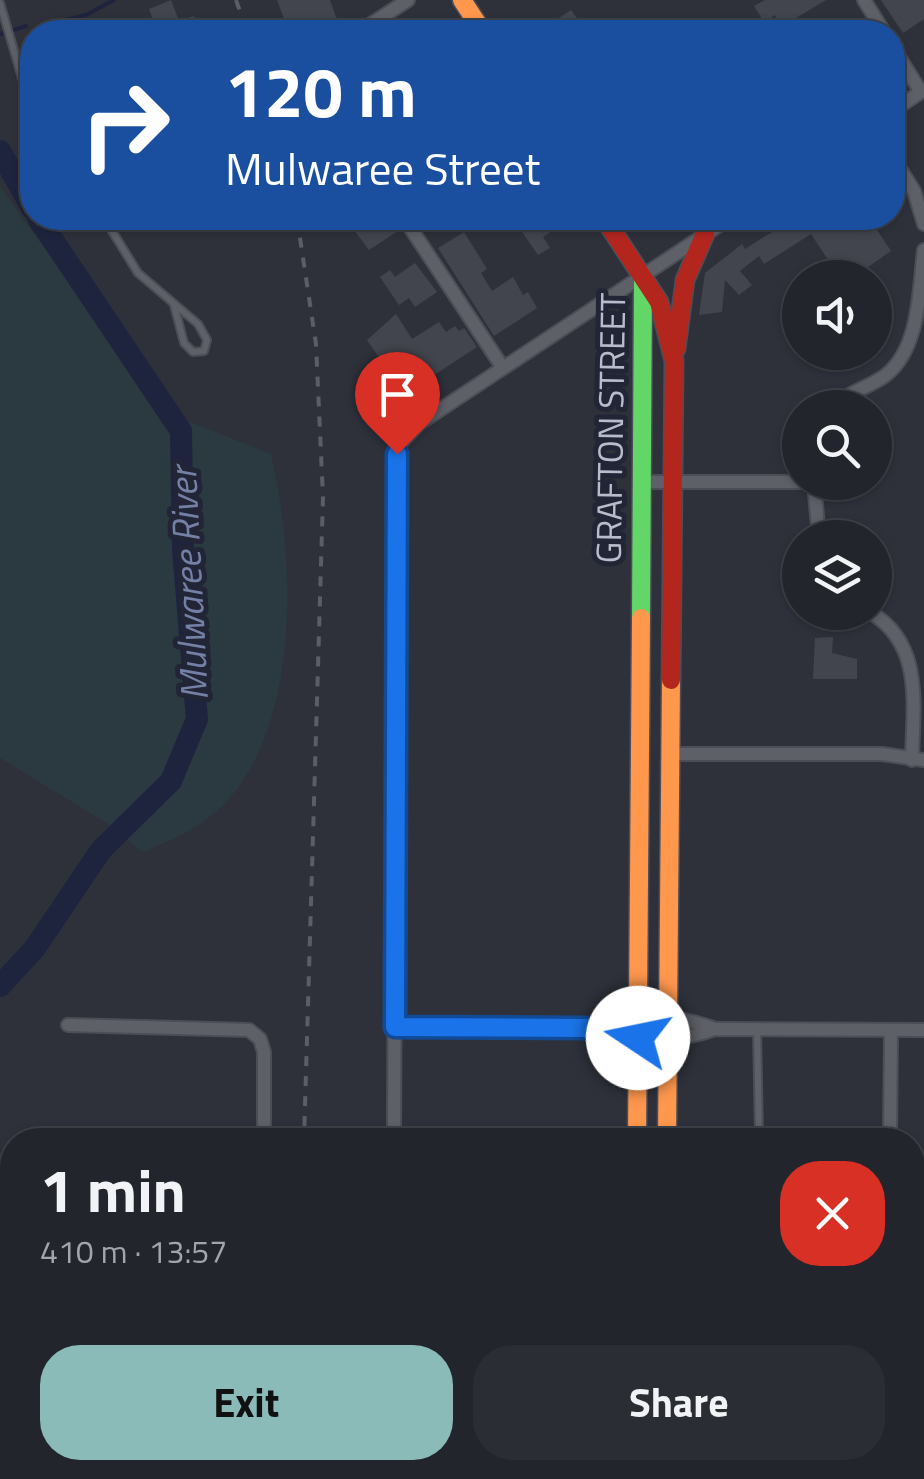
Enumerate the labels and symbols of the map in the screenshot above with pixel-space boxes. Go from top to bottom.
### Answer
street label: GRAFTON STREET [581,292,639,564]
pin [355,352,440,455]
water label: Mulwaree River [153,462,223,702]
position arrow [586,986,690,1090]

